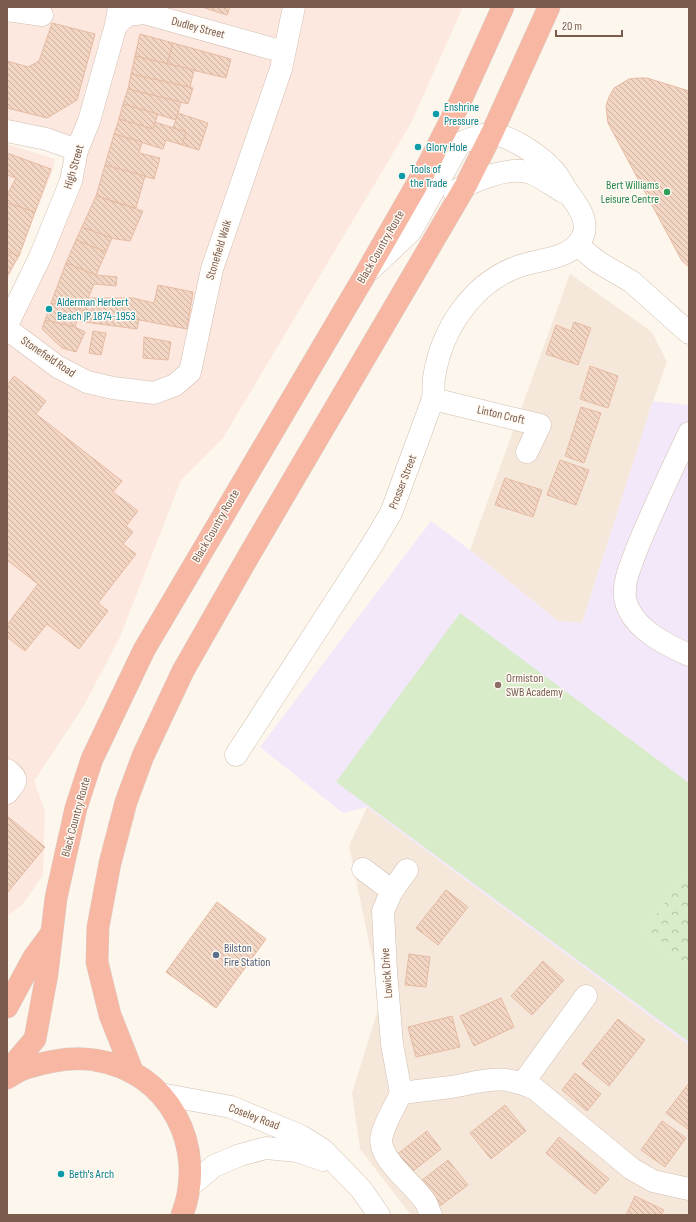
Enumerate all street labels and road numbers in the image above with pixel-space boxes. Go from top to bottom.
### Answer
street label: Dudley Street [170,14,227,42]
street label: High Street [61,143,88,191]
street label: Black Country Route [354,208,408,286]
street label: Stonefield Walk [203,218,235,282]
street label: Stonefield Road [18,333,78,381]
street label: Linton Croft [476,402,527,428]
street label: Prosser Street [386,452,420,511]
street label: Black Country Route [189,487,243,565]
street label: Black Country Route [58,775,94,859]
street label: Lowick Drive [378,947,396,999]
street label: Coseley Road [226,1100,282,1134]

